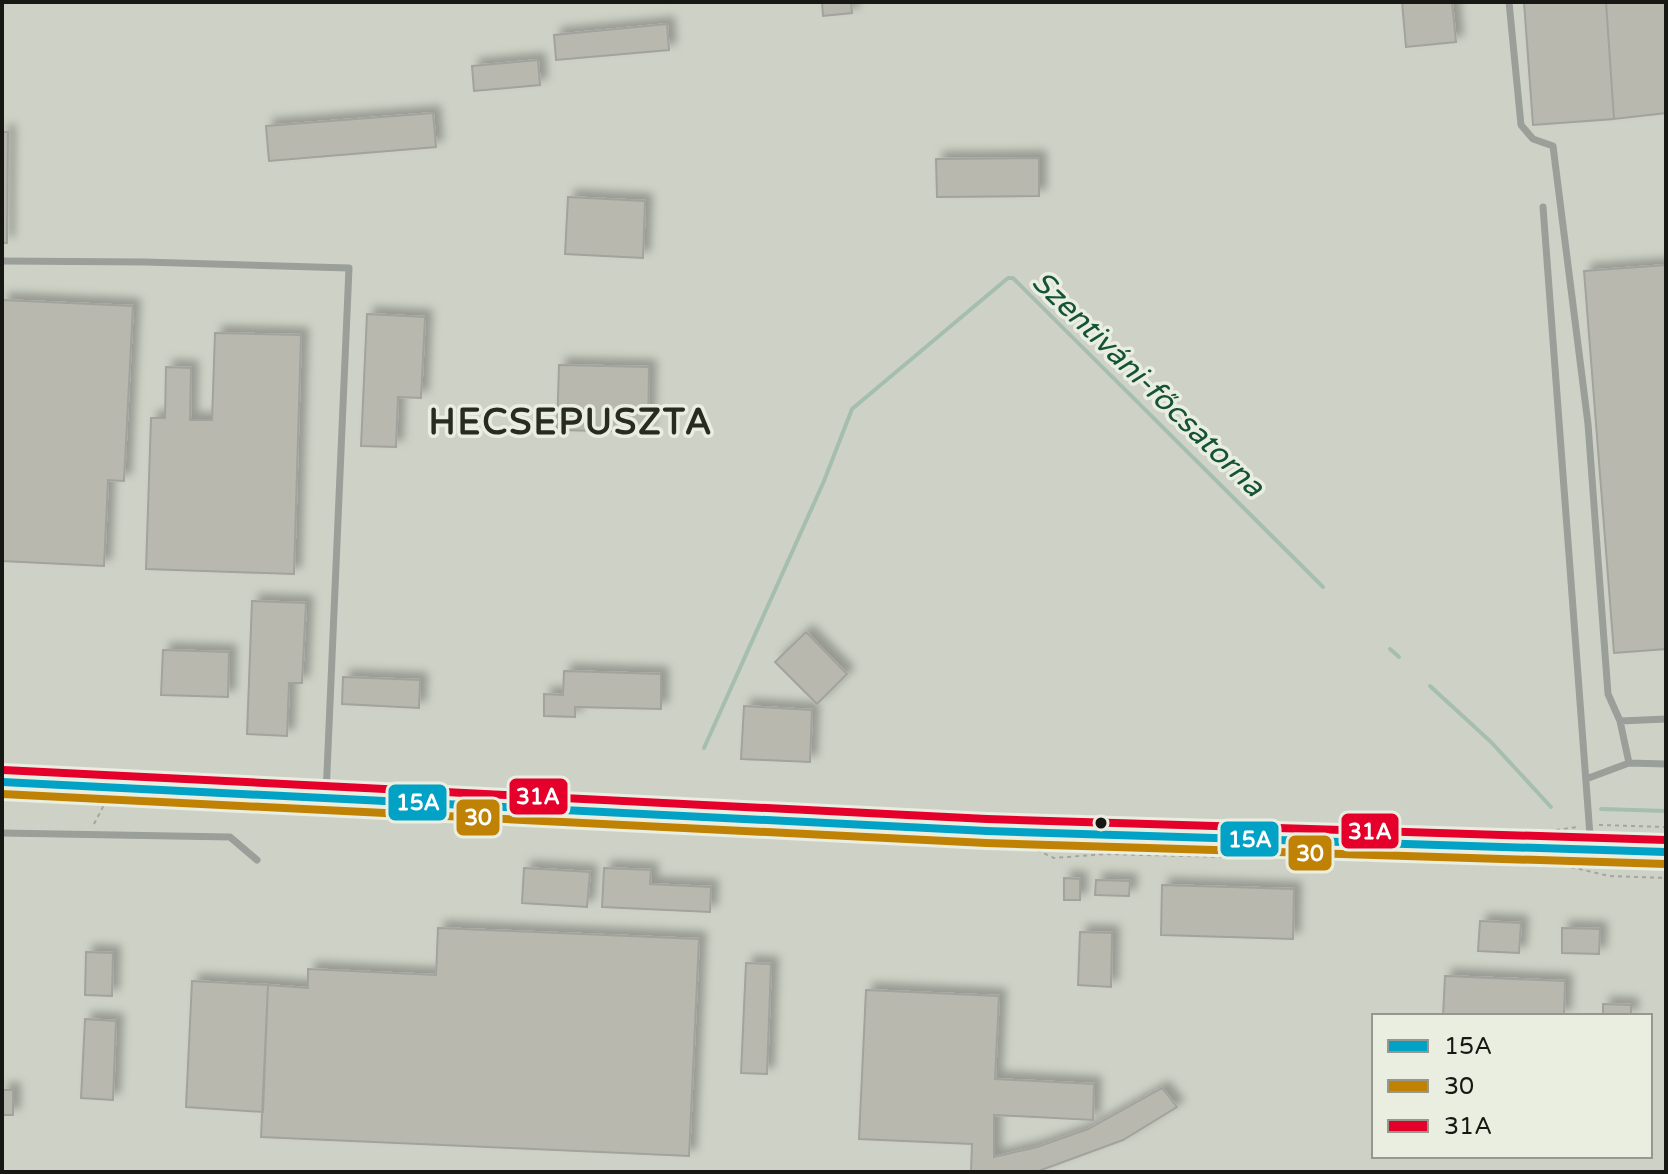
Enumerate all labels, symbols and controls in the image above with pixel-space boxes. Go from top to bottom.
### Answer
water label: Szentiváni-főcsatorna [1024,263,1273,506]
district label: HECSEPUSZTA [428,401,714,444]
line badge: 31A [508,777,569,816]
line badge: 15A [387,783,448,822]
text: 31A [516,784,560,810]
text: 15A [396,790,440,816]
line badge: 30 [455,798,501,837]
text: 30 [464,805,492,831]
line badge: 31A [1340,812,1400,850]
unlabelled marker [1093,815,1109,831]
text: 31A [1348,819,1392,845]
line badge: 15A [1219,820,1280,858]
text: 15A [1228,827,1272,853]
line badge: 30 [1287,834,1333,872]
text: 30 [1296,841,1324,867]
legend [1372,1014,1652,1158]
text: 15A [1444,1032,1492,1061]
text: 30 [1444,1072,1474,1101]
text: 31A [1444,1112,1492,1141]

